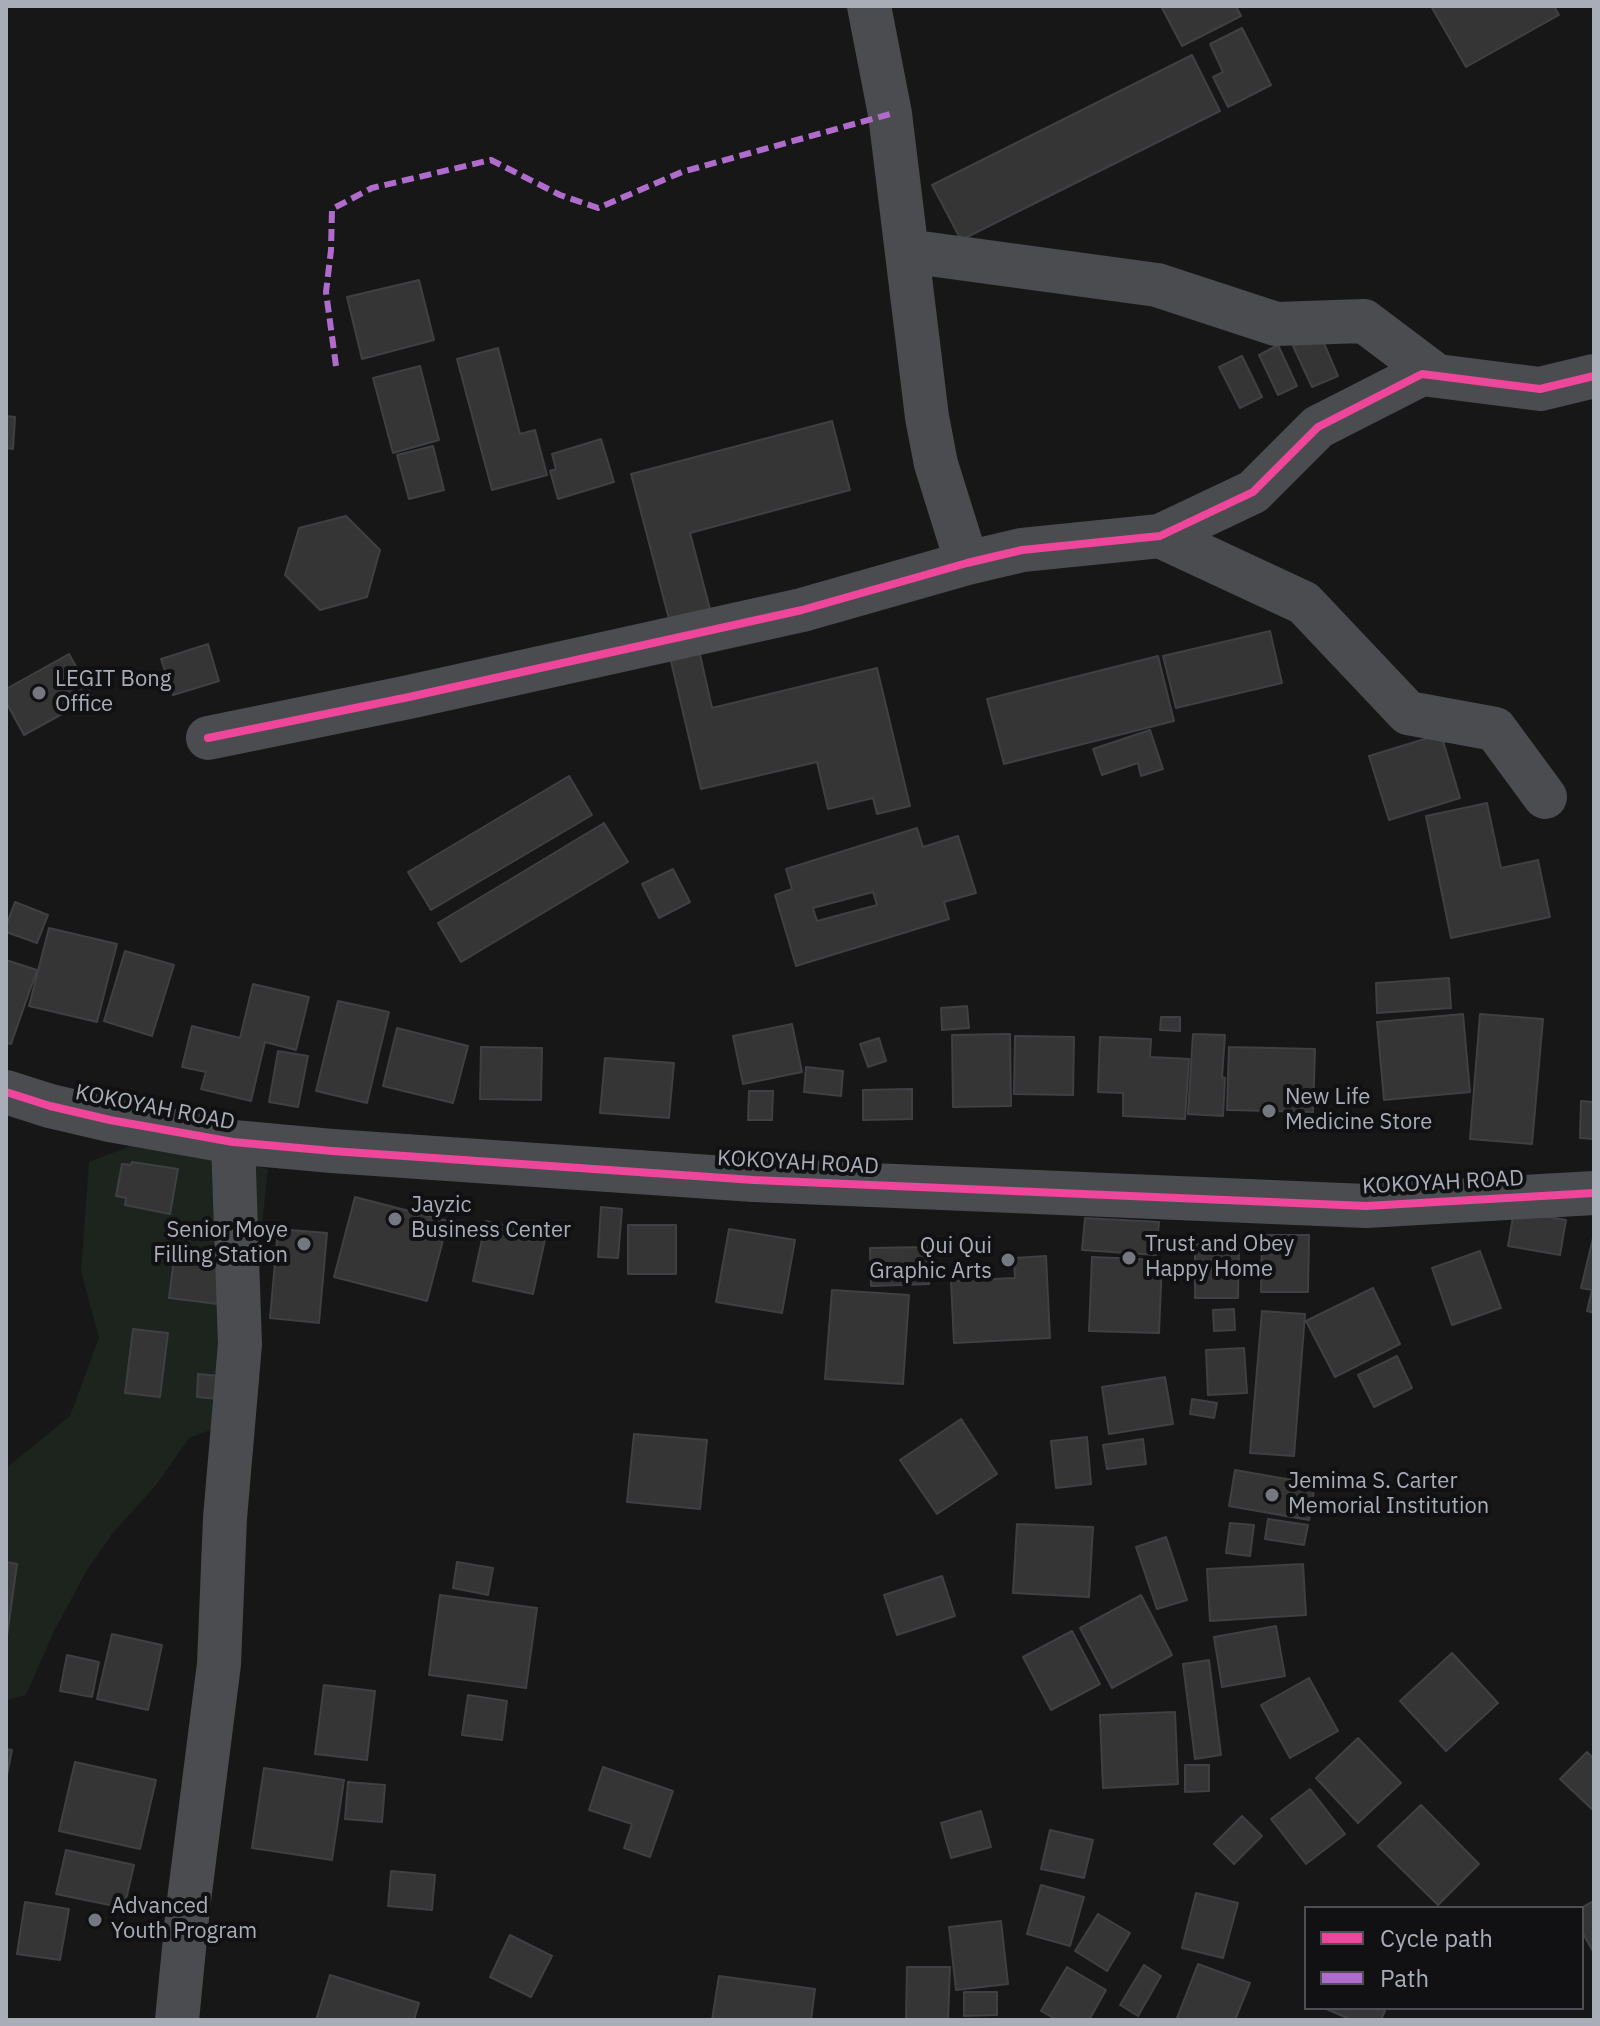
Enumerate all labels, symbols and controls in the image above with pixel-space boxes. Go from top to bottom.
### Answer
place label: LEGIT Bong Office [55,667,171,718]
marker: LEGIT Bong Office [30,684,48,702]
street label: KOKOYAH ROAD [73,1080,237,1136]
place label: New Life Medicine Store [1285,1085,1432,1136]
marker: New Life Medicine Store [1260,1102,1278,1120]
street label: KOKOYAH ROAD [716,1146,880,1180]
street label: KOKOYAH ROAD [1361,1166,1525,1200]
place label: Jayzic Business Center [411,1193,571,1244]
marker: Jayzic Business Center [386,1210,404,1228]
place label: Senior Moye Filling Station [153,1218,288,1270]
place label: Trust and Obey Happy Home [1145,1232,1294,1284]
place label: Qui Qui Graphic Arts [869,1234,992,1286]
marker: Senior Moye Filling Station [295,1235,313,1253]
marker: Trust and Obey Happy Home [1120,1249,1138,1267]
marker: Qui Qui Graphic Arts [999,1251,1017,1269]
place label: Jemima S. Carter Memorial Institution [1288,1469,1489,1520]
marker: Jemima S. Carter Memorial Institution [1263,1486,1281,1504]
place label: Advanced Youth Program [111,1894,257,1946]
legend [1304,1906,1584,2010]
marker: Advanced Youth Program [86,1911,104,1929]
text: Cycle path [1380,1922,1493,1954]
text: Path [1380,1962,1429,1994]

